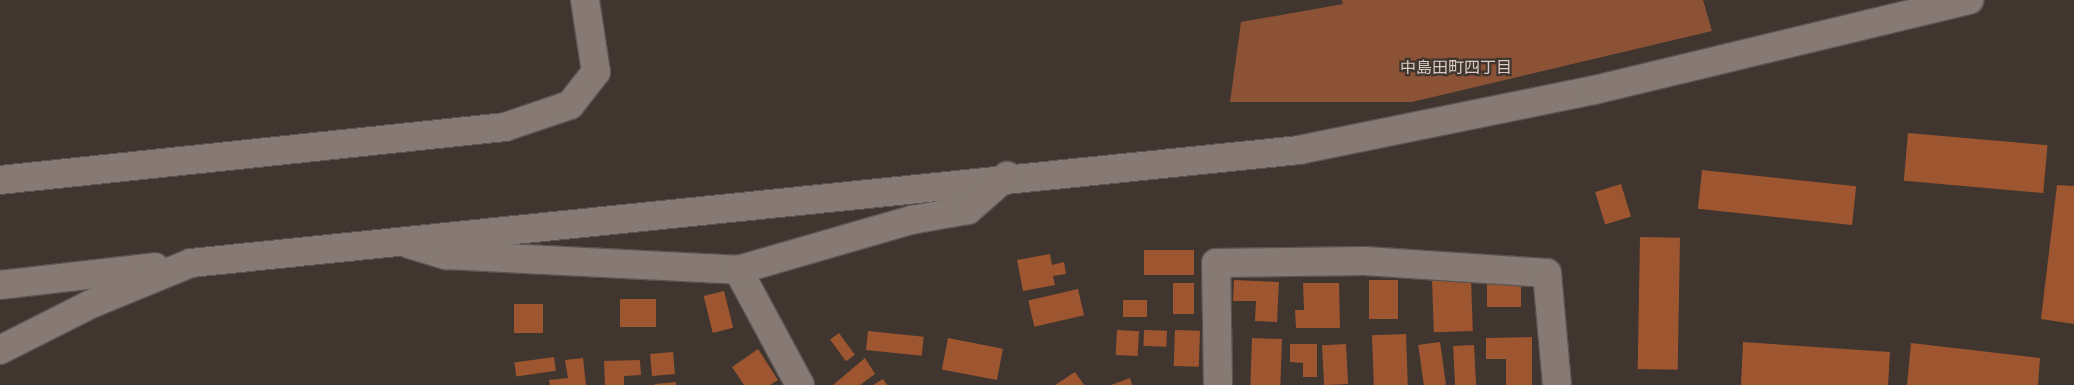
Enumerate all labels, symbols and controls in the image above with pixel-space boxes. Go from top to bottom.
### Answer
district label: 中島田町四丁目 [1400,58,1512,78]

